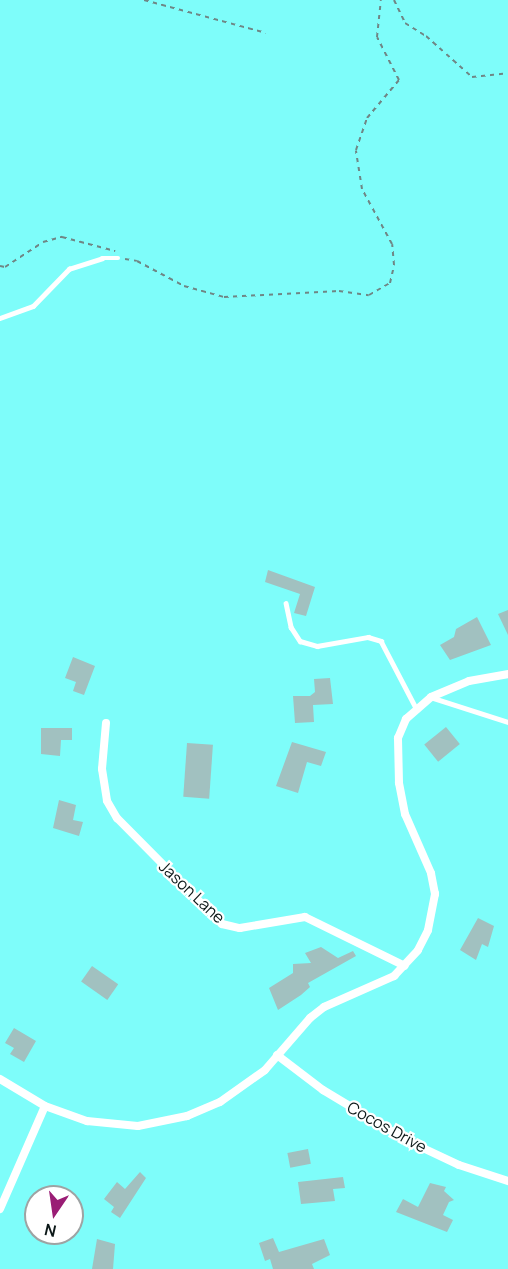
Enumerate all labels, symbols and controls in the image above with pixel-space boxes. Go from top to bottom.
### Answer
street label: Jason Lane [155,857,229,927]
street label: Cocos Drive [344,1097,430,1157]
north arrow [24,1185,84,1245]
text: N [42,1219,58,1243]

